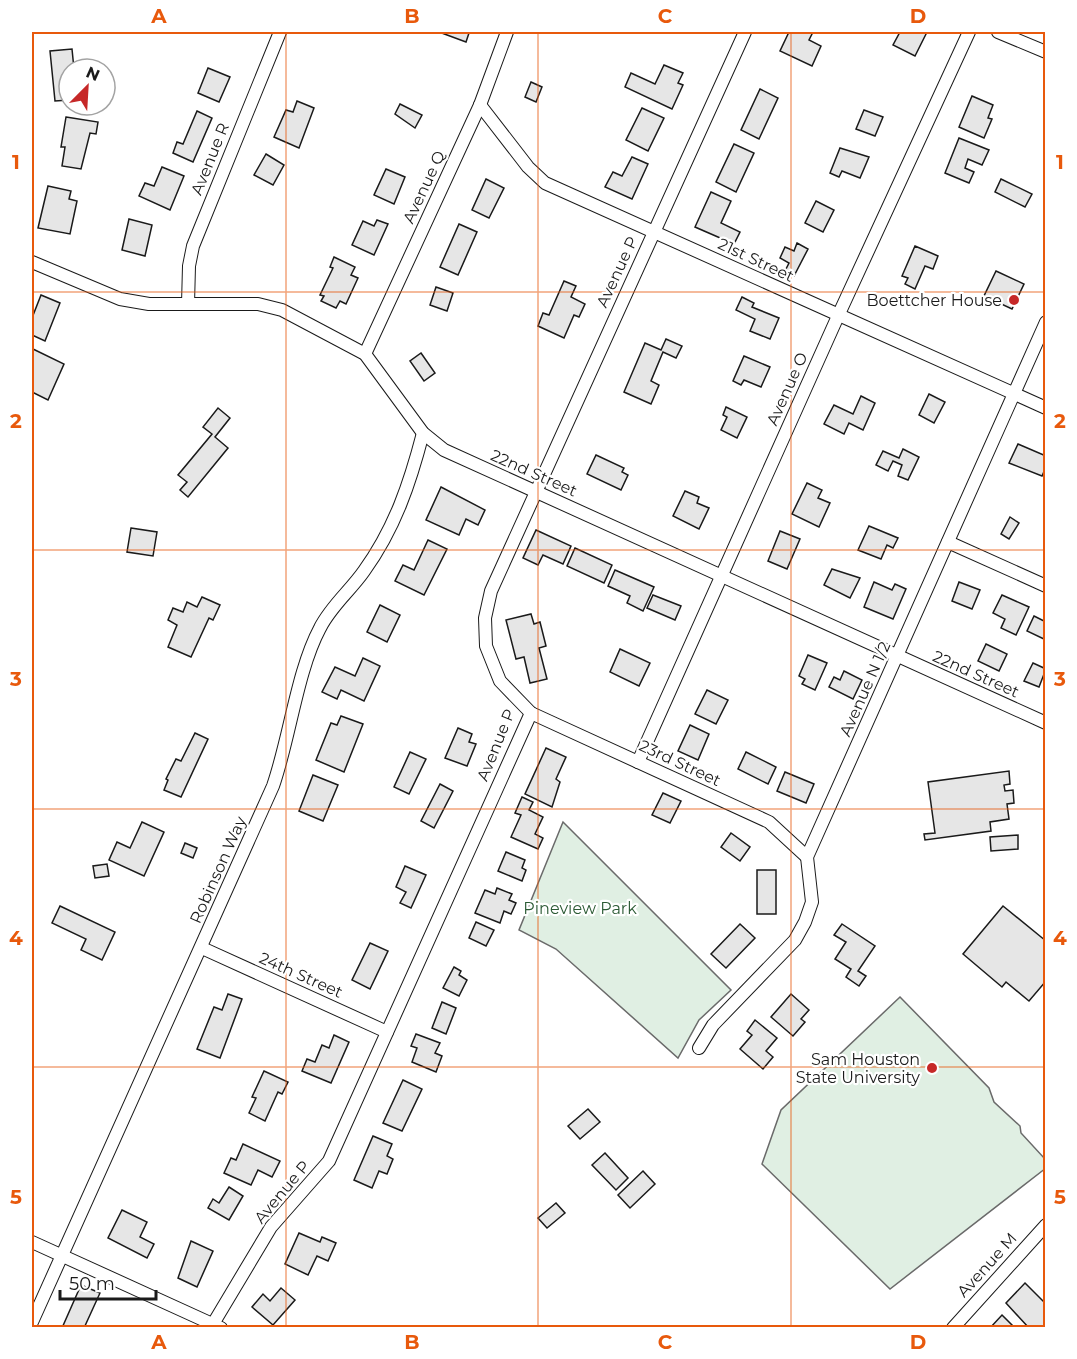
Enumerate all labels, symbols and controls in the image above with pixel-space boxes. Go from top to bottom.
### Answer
text: A [150,4,167,28]
text: B [404,4,420,28]
text: C [658,4,673,28]
text: D [910,4,926,28]
north arrow [57,57,117,117]
text: N [83,62,103,85]
street label: Avenue R [187,120,233,198]
street label: Avenue Q [399,147,449,226]
text: 1 [12,150,20,174]
text: 1 [1056,150,1064,174]
street label: Avenue P [592,234,642,310]
street label: 21st Street [715,234,798,286]
place label: Boettcher House [867,291,1002,310]
marker: Boettcher House [1007,293,1021,307]
street label: Avenue O [762,350,812,428]
text: 2 [10,409,22,433]
text: 2 [1054,409,1066,433]
street label: 22nd Street [488,446,581,501]
street label: Avenue N 1/2 [836,639,894,739]
street label: 22nd Street [930,647,1023,702]
text: 3 [9,667,22,691]
text: 3 [1053,667,1066,691]
street label: Avenue P [473,706,519,784]
street label: 23rd Street [636,736,724,790]
street label: Robinson Way [186,813,250,926]
park label: Pineview Park [523,899,637,918]
text: 4 [9,926,23,950]
text: 4 [1053,926,1067,950]
street label: 24th Street [256,948,346,1002]
place label: Sam Houston State University [796,1050,920,1087]
marker: Sam Houston State University [925,1061,939,1075]
street label: Avenue P [250,1157,314,1227]
text: 5 [10,1185,22,1209]
text: 5 [1054,1185,1066,1209]
street label: Avenue M [953,1229,1021,1301]
scale bar [60,1263,156,1301]
text: 50 m [69,1273,115,1295]
text: A [150,1330,167,1354]
text: B [404,1330,420,1354]
text: C [658,1330,673,1354]
text: D [910,1330,926,1354]

